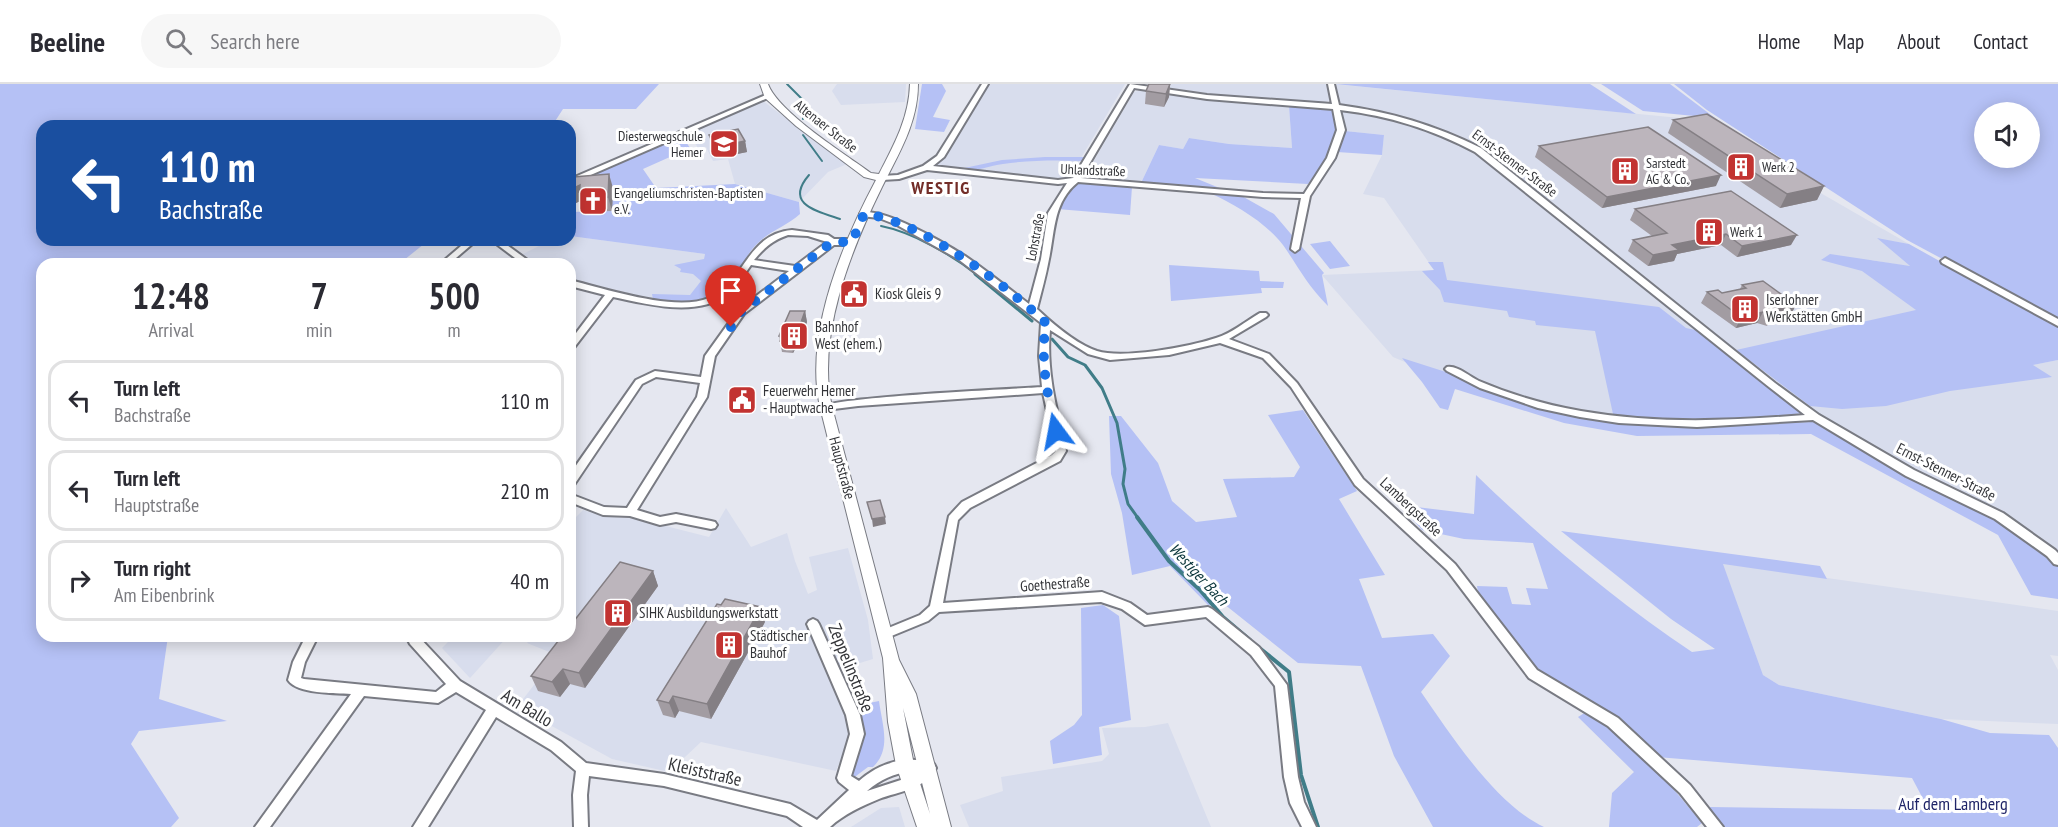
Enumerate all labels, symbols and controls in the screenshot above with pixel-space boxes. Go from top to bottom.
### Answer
search box [141,14,561,68]
text: Beeline [30,23,105,60]
icon: search [162,25,195,58]
text: Search here [210,27,300,55]
text: Home [1758,28,1800,55]
text: Map [1833,28,1864,55]
text: About [1897,28,1940,55]
text: Contact [1973,28,2028,55]
street label: Altenaer Straße [791,96,862,157]
map controls [1974,102,2040,168]
button: sound [1974,102,2040,168]
street label: Ernst-Stenner-Straße [1469,125,1561,201]
place label: Diesterwegschule Hemer [618,127,703,161]
school or university icon: Diesterwegschule Hemer [708,128,740,160]
text: 110 m [159,139,256,194]
icon: left [60,144,138,222]
building icon: Werk 2 [1725,151,1757,183]
place label: Sarstedt AG & Co. [1646,154,1689,188]
building icon: Sarstedt AG & Co. [1609,155,1641,187]
place label: Werk 2 [1762,158,1795,176]
street label: Uhlandstraße [1060,160,1126,180]
district label: WESTIG [910,176,971,199]
place label: Evangeliumschristen-Baptisten e.V. [614,184,763,218]
church icon: Evangeliumschristen-Baptisten e.V. [577,185,609,217]
text: Bachstraße [159,192,263,226]
street label: Lohstraße [1022,211,1048,262]
building icon: Werk 1 [1693,216,1725,248]
place label: Werk 1 [1730,223,1763,241]
pin [705,265,756,327]
text: 12:48 [132,272,210,319]
text: 7 [310,272,328,319]
text: 500 [428,272,480,319]
icon: arrive [714,274,747,307]
public building icon: Kiosk Gleis 9 [838,278,870,310]
place label: Kiosk Gleis 9 [875,284,941,303]
place label: Iserlohner Werkstätten GmbH [1766,290,1863,326]
building icon: Iserlohner Werkstätten GmbH [1729,293,1761,325]
text: Arrival [148,317,194,343]
text: min [306,317,332,343]
text: m [448,317,461,343]
place label: Bahnhof West (ehem.) [815,317,882,353]
building icon: Bahnhof West (ehem.) [778,320,810,352]
text: Turn left [114,374,180,402]
place label: Feuerwehr Hemer - Hauptwache [763,381,856,417]
icon: left [63,384,96,417]
public building icon: Feuerwehr Hemer - Hauptwache [726,384,758,416]
text: 110 m [500,387,549,415]
position arrow [1024,399,1088,463]
text: Bachstraße [114,402,191,428]
street label: Hauptstraße [825,434,860,501]
street label: Ernst-Stenner-Straße [1893,438,1999,505]
text: Turn left [114,464,180,492]
street label: Lambergstraße [1376,473,1446,540]
icon: left [63,474,96,507]
text: 210 m [500,477,549,505]
text: Hauptstraße [114,492,199,518]
water label: Westiger Bach [1165,539,1234,610]
text: Turn right [114,554,191,582]
icon: right [63,564,96,597]
text: 40 m [510,567,549,595]
street label: Goethestraße [1019,572,1090,595]
text: Am Eibenbrink [114,582,214,608]
building icon: SIHK Ausbildungswerkstatt [602,597,634,629]
place label: SIHK Ausbildungswerkstatt [639,603,778,622]
street label: Zeppelinstraße [823,620,880,715]
place label: Städtischer Bauhof [750,626,809,662]
building icon: Städtischer Bauhof [713,629,745,661]
street label: Am Ballo [497,683,557,732]
street label: Kleiststraße [666,752,744,791]
park label: Auf dem Lamberg [1898,792,2008,815]

